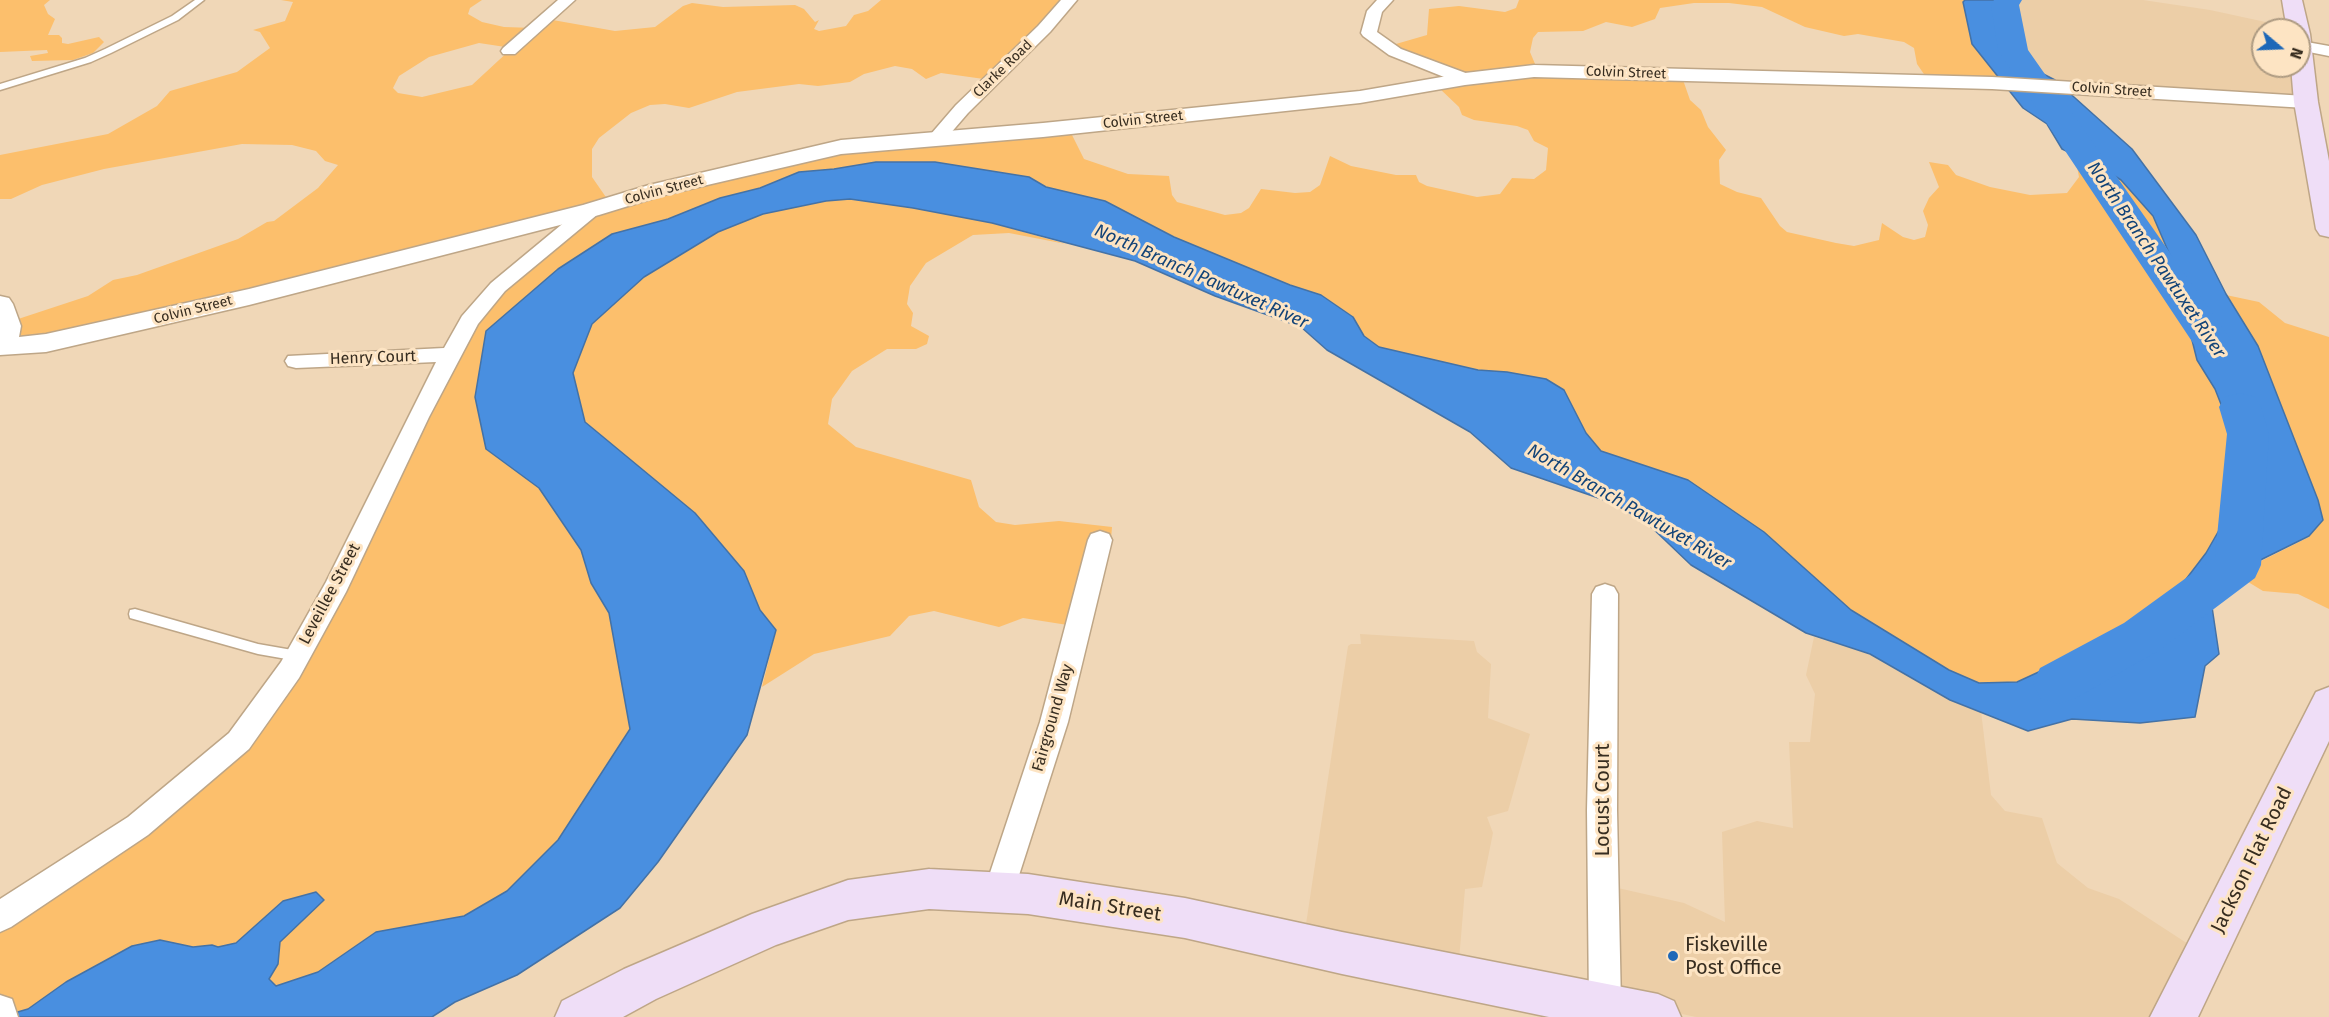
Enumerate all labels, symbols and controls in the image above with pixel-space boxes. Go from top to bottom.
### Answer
north arrow [2251,18,2311,78]
street label: Clarke Road [970,37,1036,101]
text: N [2286,45,2307,61]
street label: Colvin Street [1586,63,1666,83]
street label: Colvin Street [2071,79,2153,101]
street label: Colvin Street [1102,107,1184,133]
water label: North Branch Pawtuxet River [2082,158,2230,362]
street label: Colvin Street [623,171,705,209]
water label: North Branch Pawtuxet River [1091,220,1311,334]
street label: Colvin Street [152,292,234,328]
street label: Henry Court [329,347,417,369]
water label: North Branch Pawtuxet River [1523,440,1735,574]
street label: Leveillee Street [295,540,365,648]
street label: Fairground Way [1028,662,1078,774]
street label: Locust Court [1591,743,1615,857]
street label: Jackson Flat Road [2206,783,2298,937]
street label: Main Street [1057,887,1163,927]
place label: Fiskeville Post Office [1685,933,1782,980]
marker: Fiskeville Post Office [1666,949,1680,963]

